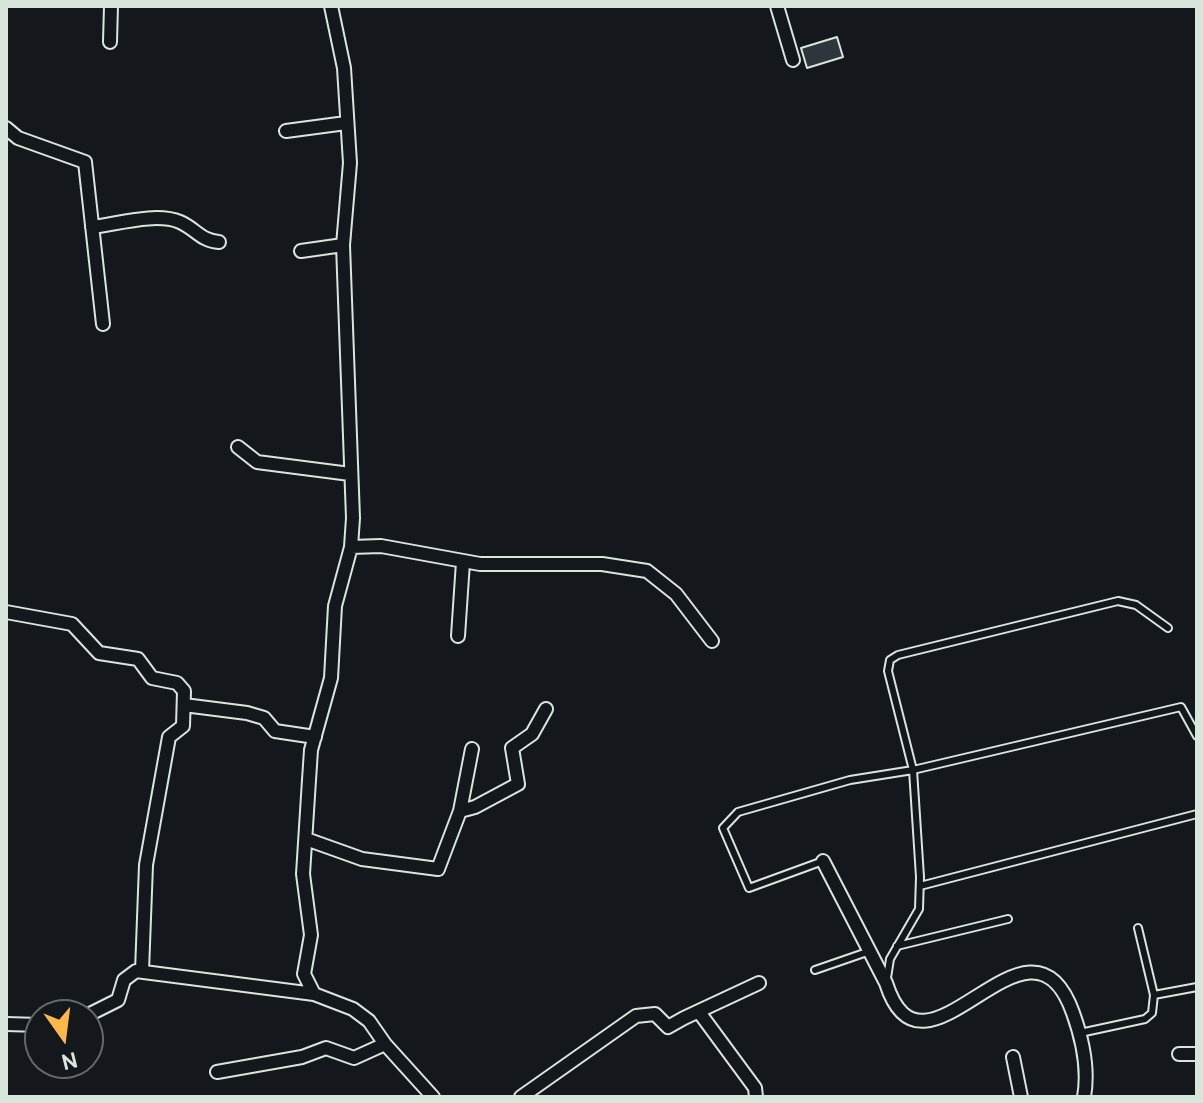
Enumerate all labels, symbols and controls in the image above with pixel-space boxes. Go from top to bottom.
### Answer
north arrow [24,999,104,1079]
text: N [59,1046,80,1076]

